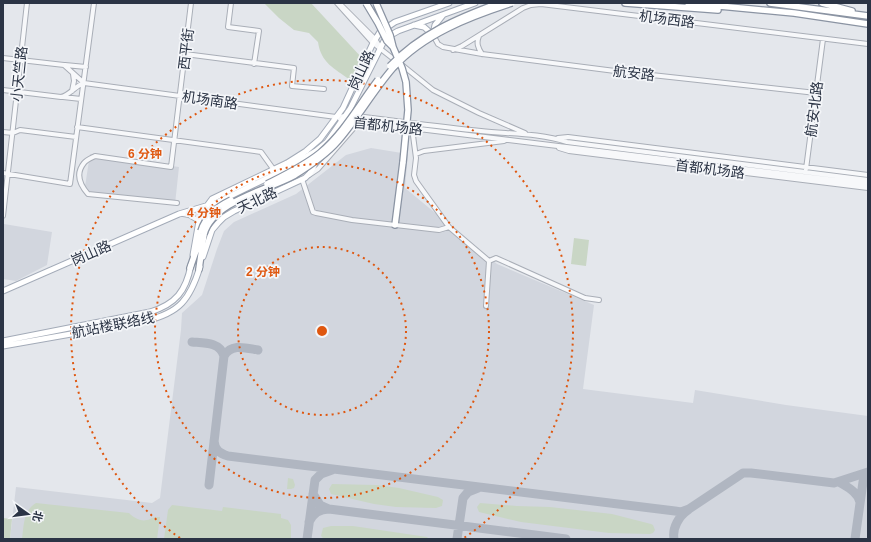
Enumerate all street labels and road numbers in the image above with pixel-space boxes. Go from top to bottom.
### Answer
street label: 机场西路 [638,8,696,30]
street label: 西平街 [176,27,196,71]
street label: 小天竺路 [8,45,30,103]
street label: 岗山路 [345,48,377,92]
street label: 航安路 [612,63,656,83]
street label: 航安北路 [803,80,825,138]
street label: 机场南路 [181,88,239,112]
street label: 首都机场路 [352,114,424,138]
street label: 首都机场路 [674,157,746,181]
street label: 天北路 [235,184,279,216]
street label: 岗山路 [69,237,113,269]
street label: 航站楼联络线 [70,309,156,341]

